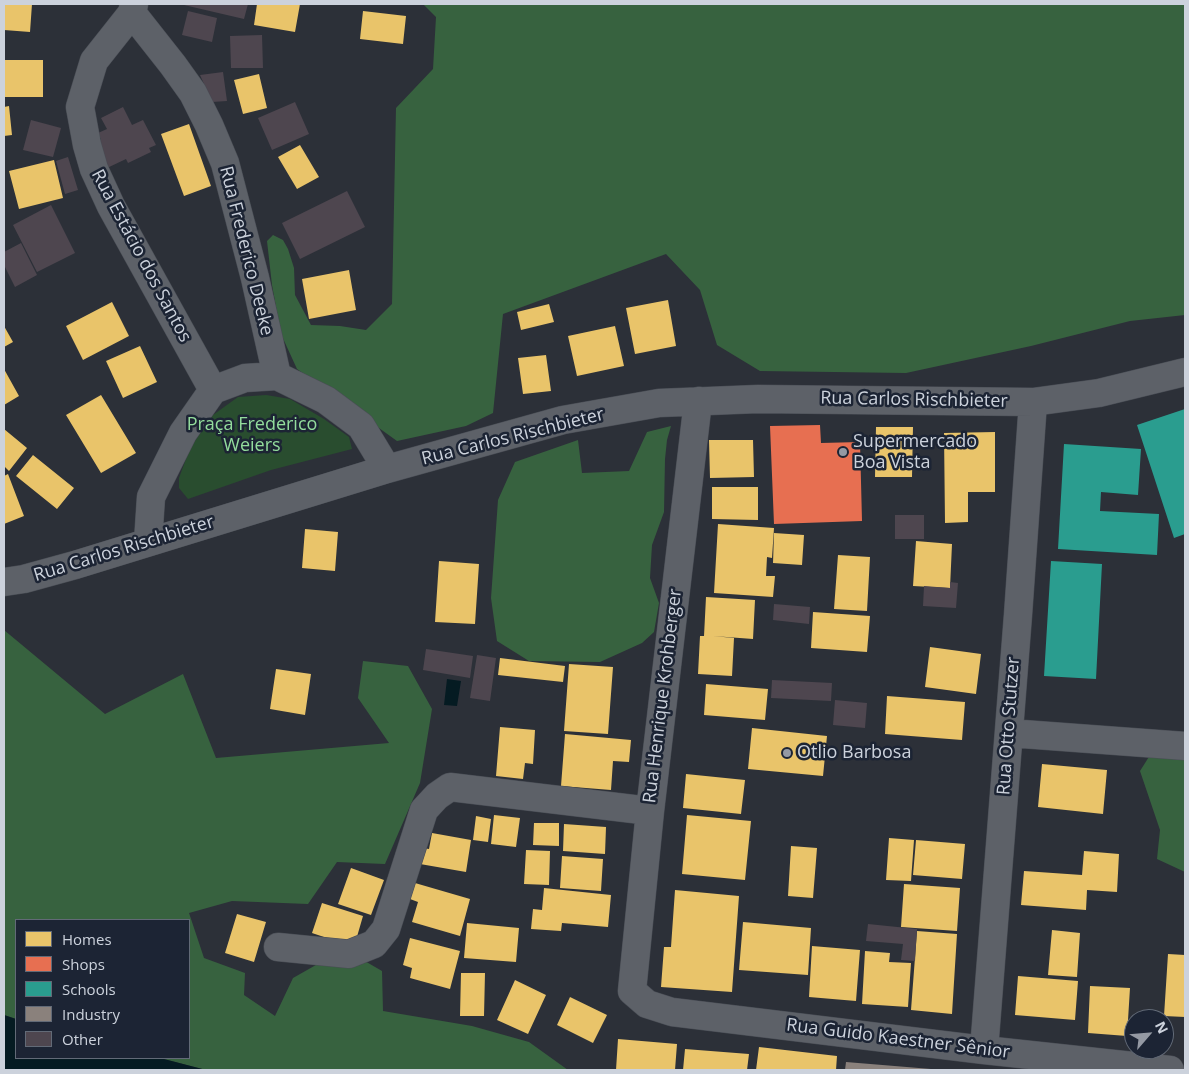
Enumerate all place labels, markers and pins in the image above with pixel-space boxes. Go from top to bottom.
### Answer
place label: Supermercado Boa Vista [853,431,977,474]
marker: Supermercado Boa Vista [837,446,849,458]
place label: Otlio Barbosa [797,742,911,764]
marker: Otlio Barbosa [781,747,793,759]

